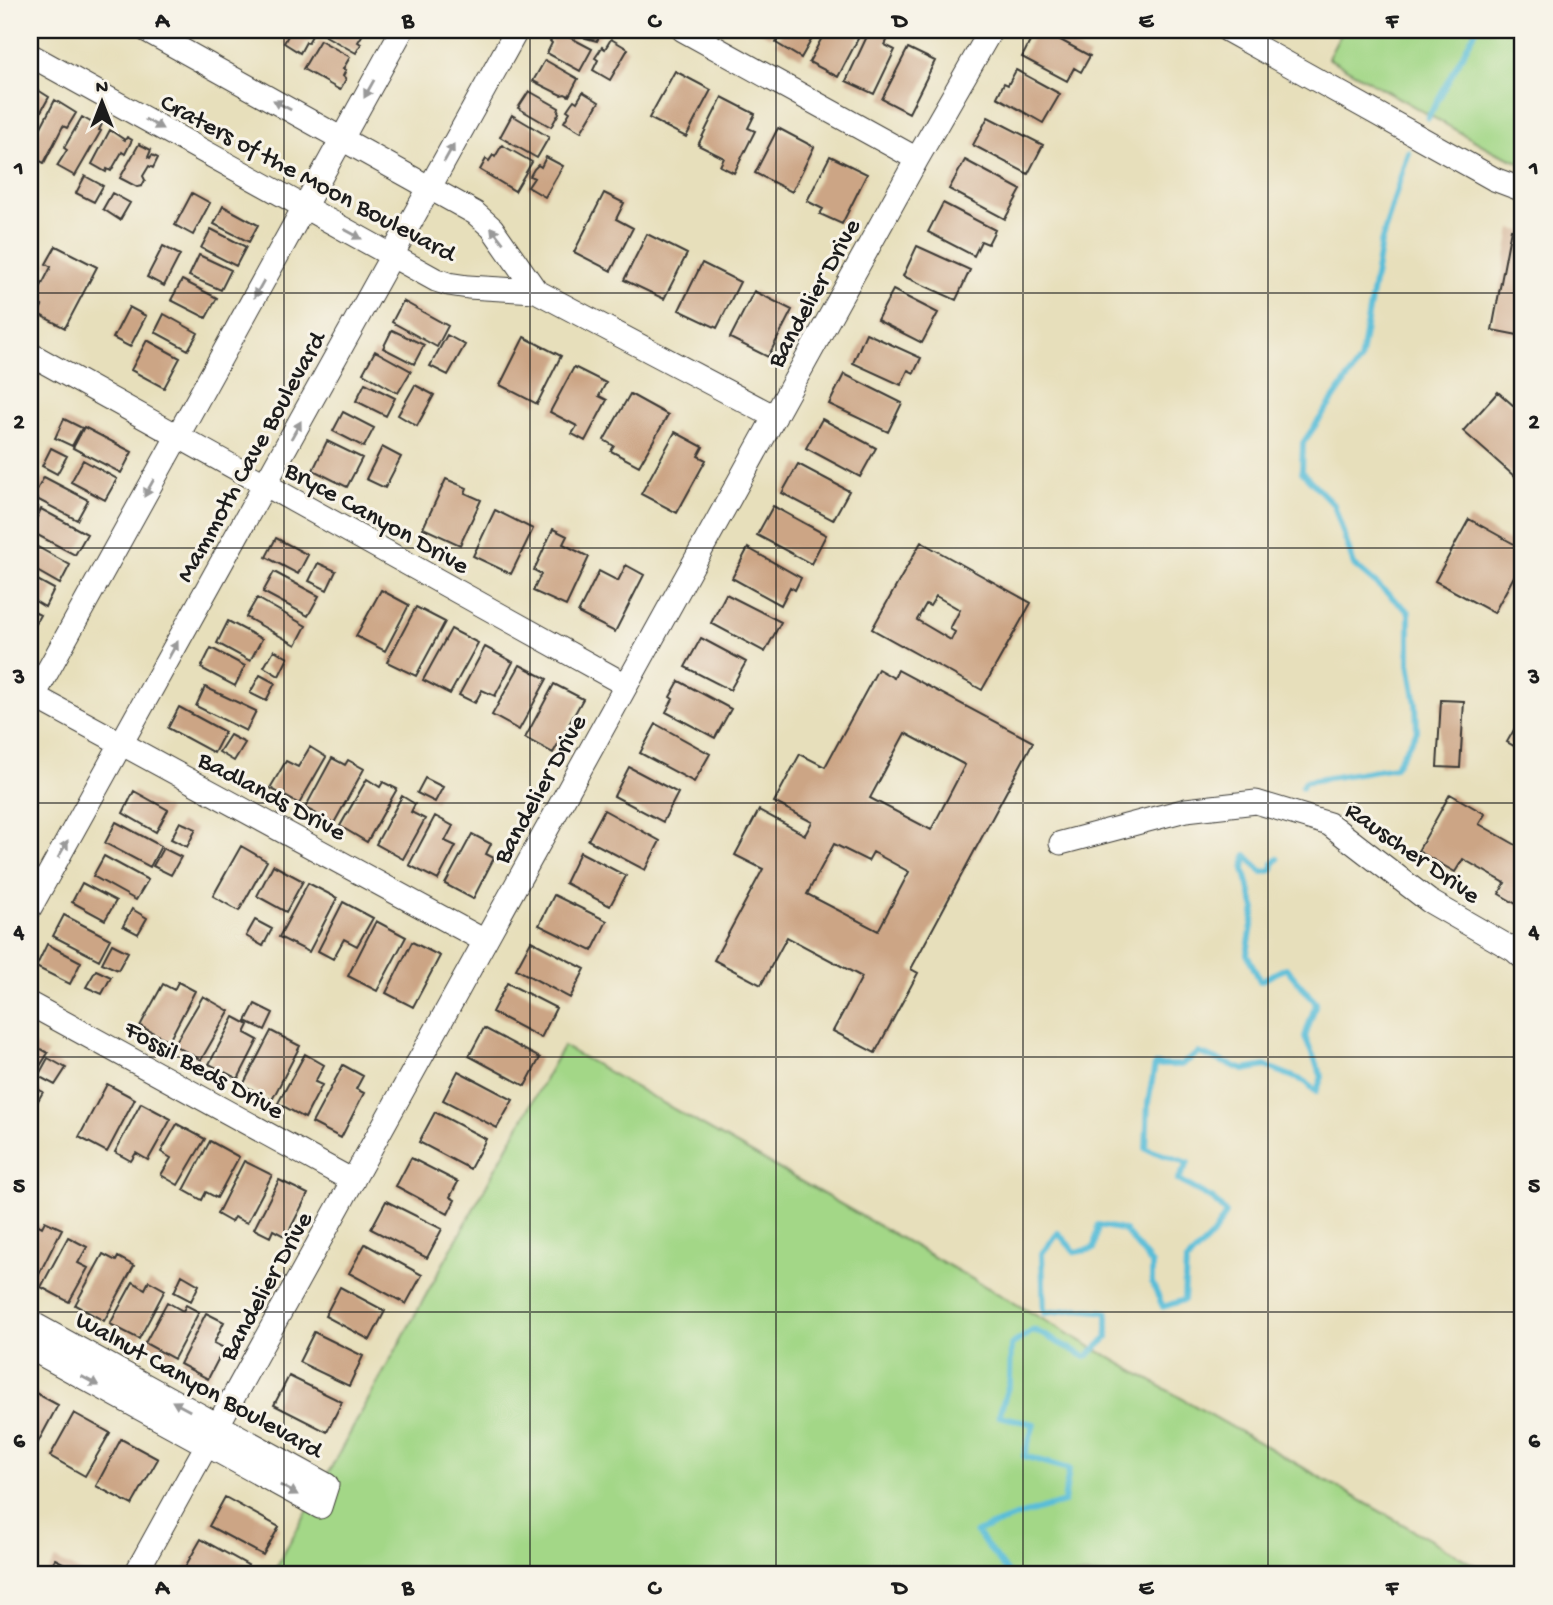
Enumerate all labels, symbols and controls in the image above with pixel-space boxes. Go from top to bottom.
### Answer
text: A [154,9,170,36]
text: B [401,9,415,36]
text: C [648,9,663,36]
text: D [891,9,909,36]
text: E [1139,9,1155,36]
text: F [1385,9,1400,36]
north arrow [66,66,136,136]
text: N [96,77,108,100]
one-way arrow [363,80,375,99]
street label: Craters of the Moon Boulevard [154,89,462,272]
one-way arrow [272,99,292,111]
one-way arrow [144,118,163,130]
one-way arrow [443,144,455,163]
text: 1 [13,156,24,183]
text: 1 [1528,156,1539,183]
street label: Bandelier Drive [762,214,870,375]
one-way arrow [490,226,504,244]
one-way arrow [343,228,362,240]
one-way arrow [253,279,265,298]
street label: Mammoth Cave Boulevard [171,326,336,589]
text: 2 [13,410,25,437]
text: 2 [1528,410,1540,437]
one-way arrow [290,420,302,439]
street label: Bryce Canyon Drive [277,456,474,584]
one-way arrow [143,478,155,497]
one-way arrow [167,640,179,659]
text: 3 [12,665,25,692]
text: 3 [1527,665,1540,692]
street label: Bandelier Drive [488,710,596,871]
street label: Badlands Drive [191,746,351,850]
street label: Rauscher Drive [1338,797,1486,913]
one-way arrow [57,839,69,858]
text: 4 [13,920,25,947]
text: 4 [1528,920,1540,947]
street label: Fossil Beds Drive [117,1015,289,1129]
text: 5 [13,1174,25,1201]
text: 5 [1528,1174,1540,1201]
street label: Bandelier Drive [214,1207,322,1368]
street label: Walnut Canyon Boulevard [69,1306,328,1469]
one-way arrow [80,1375,99,1387]
one-way arrow [171,1400,191,1412]
text: 6 [13,1429,26,1456]
text: 6 [1528,1429,1541,1456]
one-way arrow [279,1484,299,1496]
text: A [154,1576,170,1603]
text: B [401,1576,415,1603]
text: C [648,1576,663,1603]
text: D [891,1576,909,1603]
text: E [1139,1576,1155,1603]
text: F [1385,1576,1400,1603]

